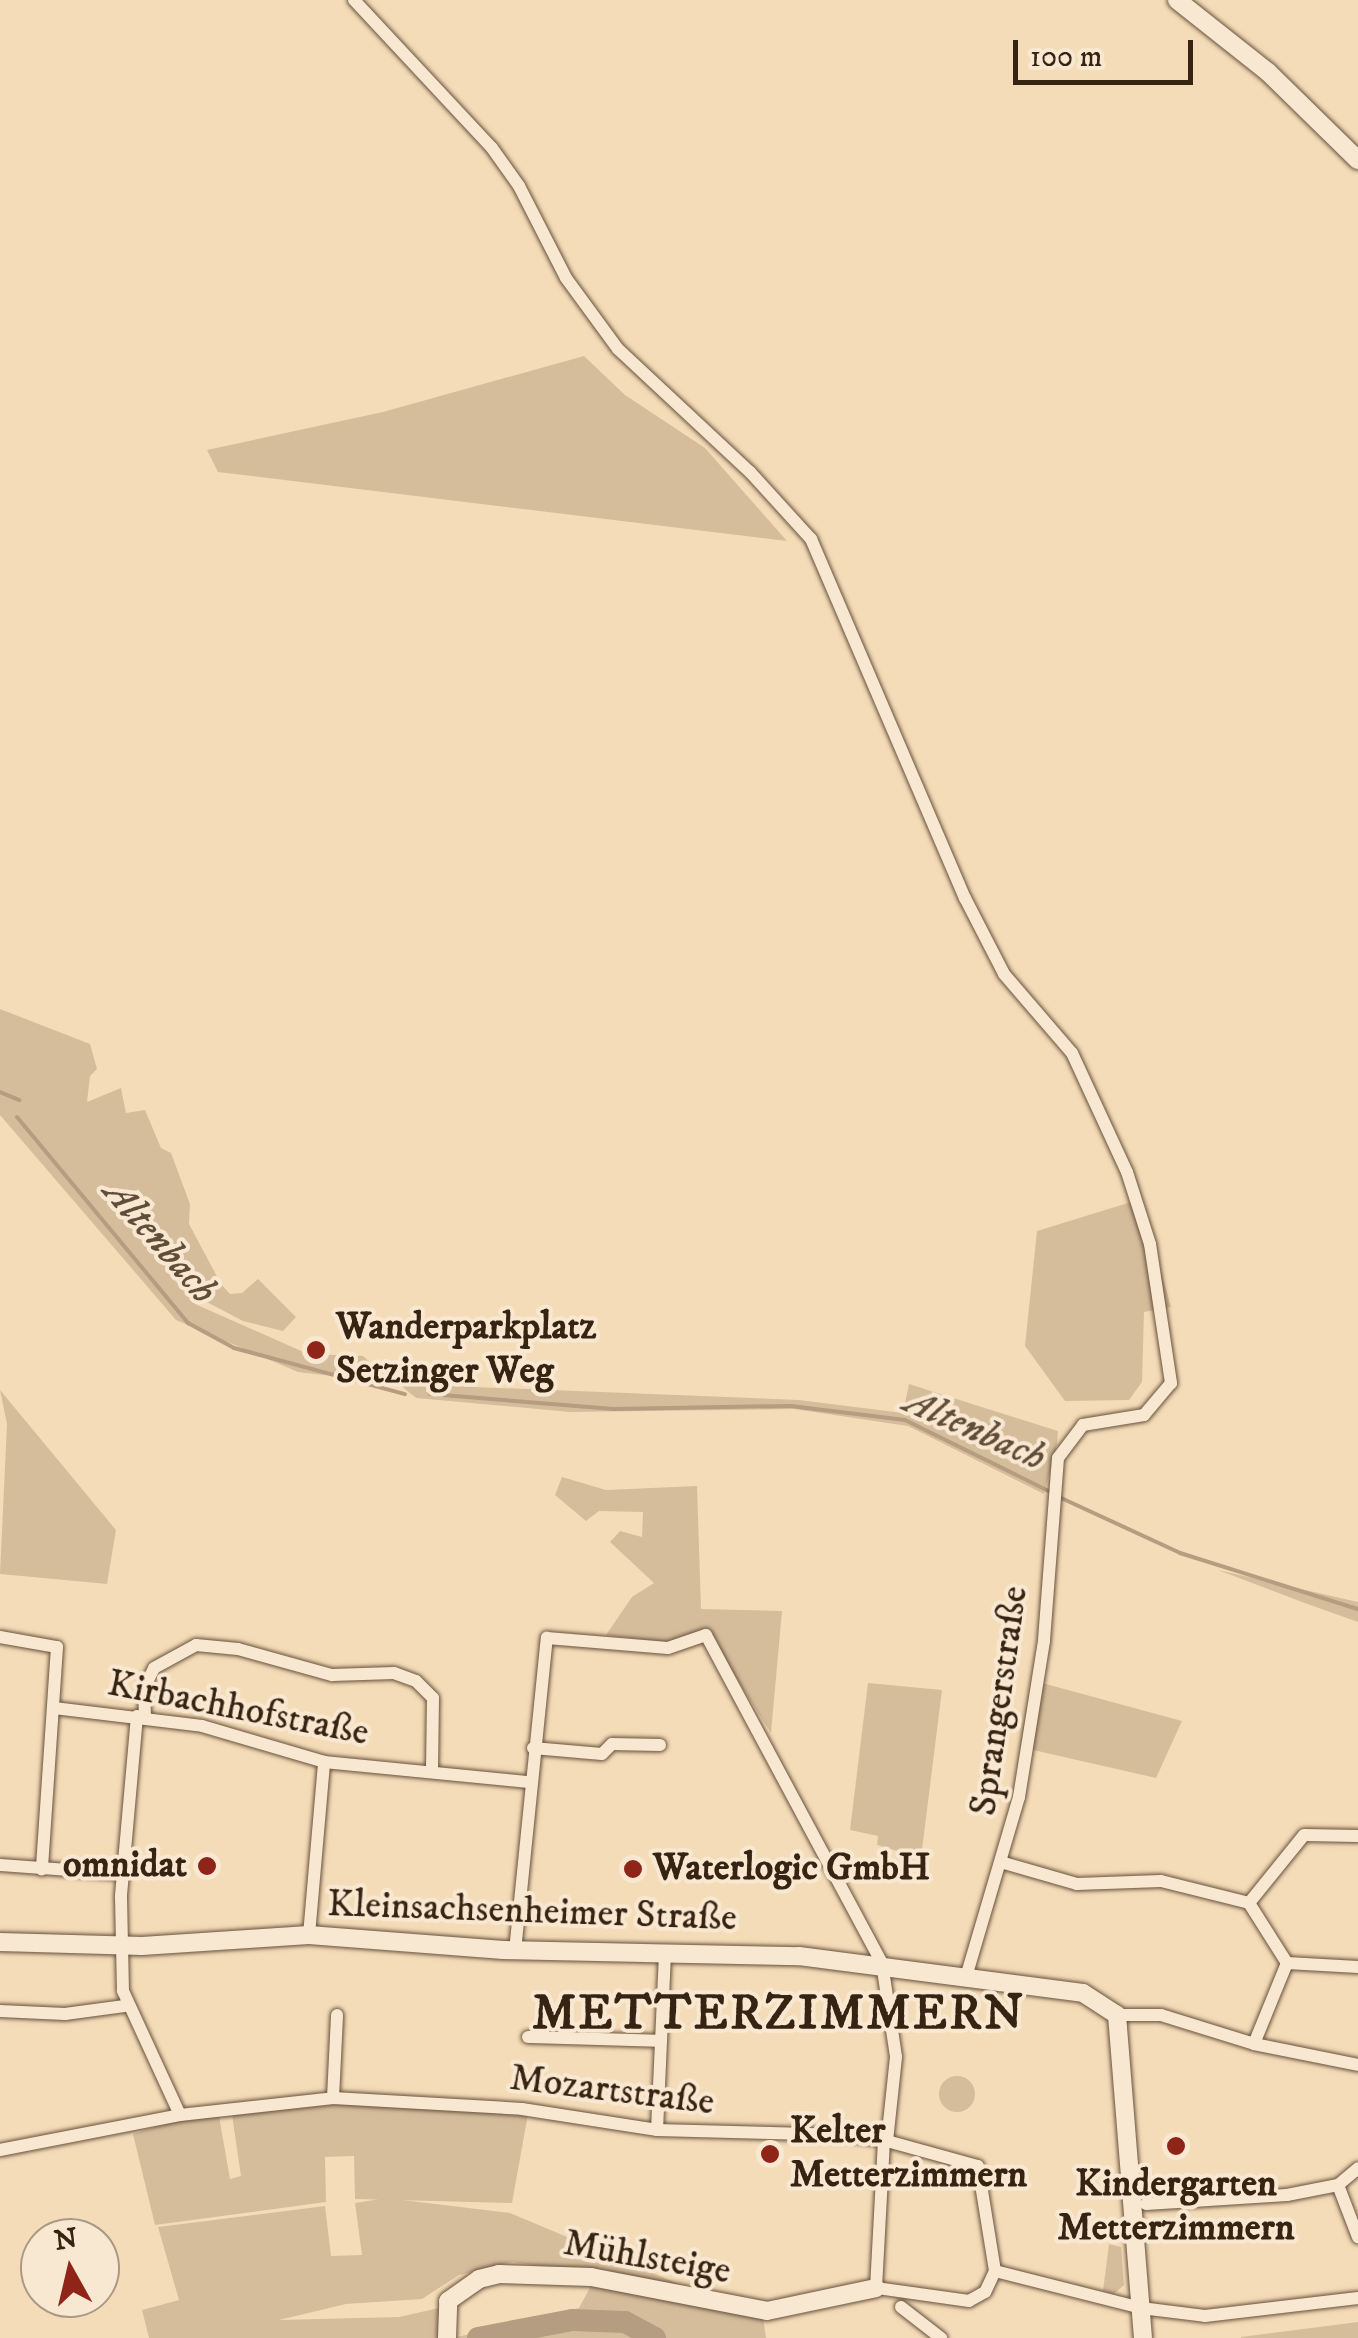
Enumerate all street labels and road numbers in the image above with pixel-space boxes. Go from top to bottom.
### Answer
street label: Sprangerstraße [961,1583,1039,1819]
street label: Kirbachhofstraße [104,1661,372,1757]
street label: Kleinsachsenheimer Straße [327,1882,737,1942]
street label: Mozartstraße [507,2056,717,2126]
street label: Mühlsteige [560,2221,734,2295]

